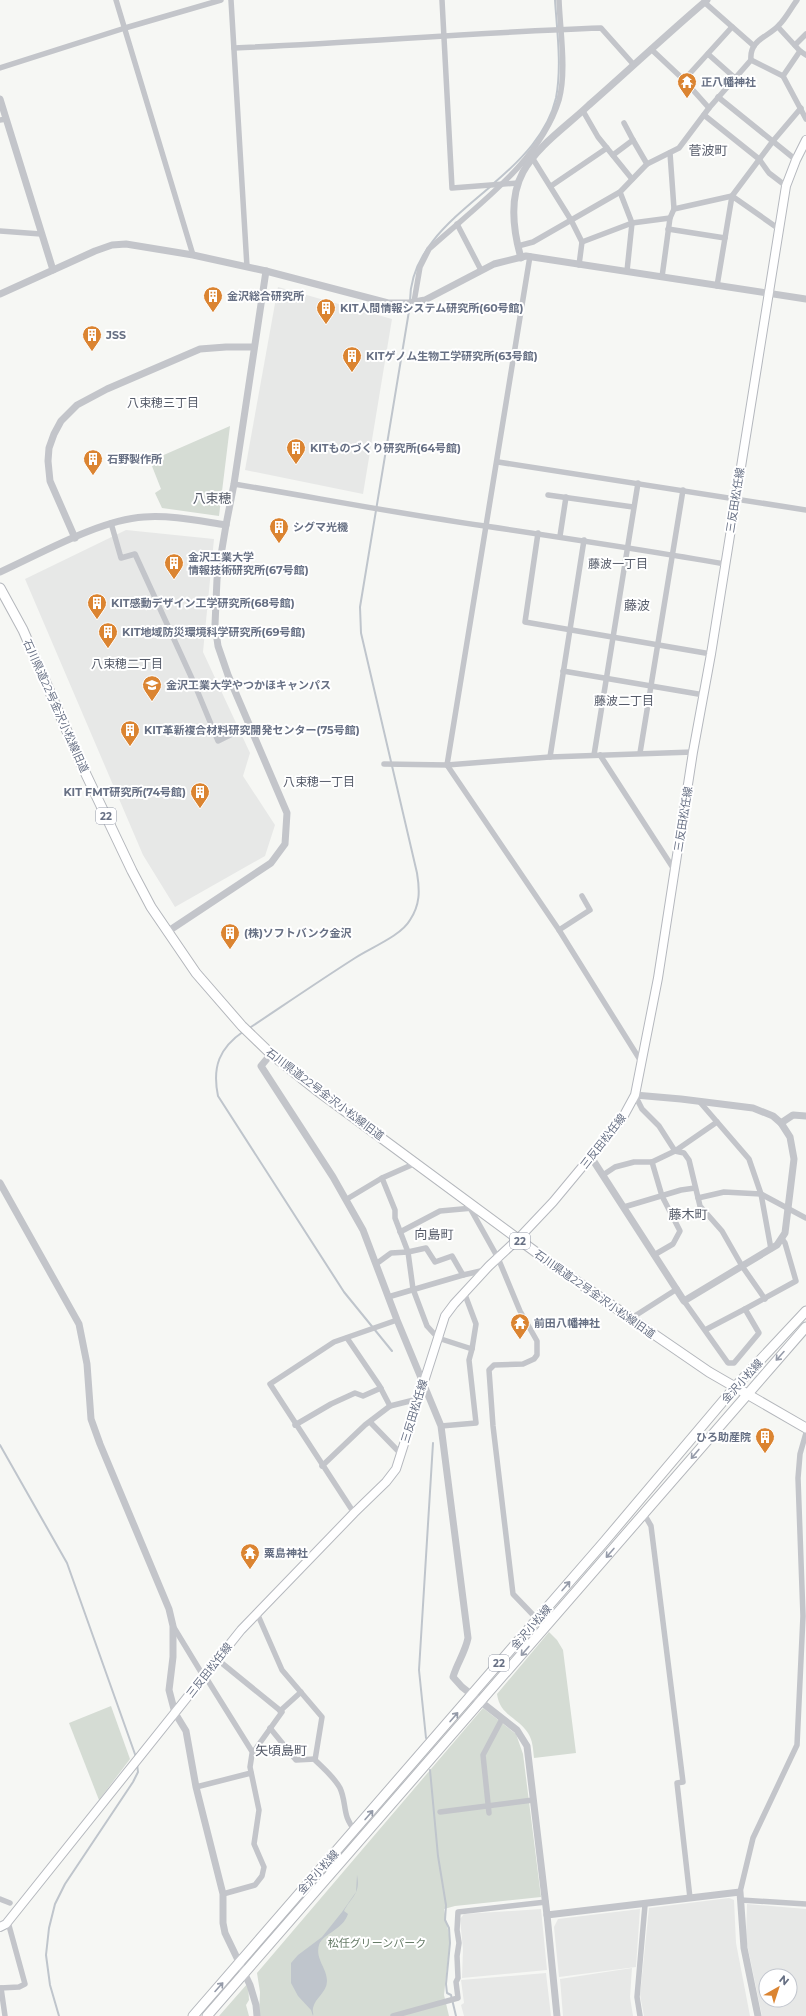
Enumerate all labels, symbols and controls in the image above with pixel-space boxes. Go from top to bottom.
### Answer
temple icon: 正八幡神社 [676,71,698,99]
place label: 正八幡神社 [701,75,756,89]
district label: 菅波町 [688,142,728,158]
building icon: 金沢総合研究所 [202,285,224,313]
place label: 金沢総合研究所 [227,289,304,303]
building icon: KIT人間情報システム研究所(60号館) [315,297,337,325]
place label: KIT人間情報システム研究所(60号館) [340,301,524,315]
building icon: JSS [81,324,103,352]
place label: JSS [105,328,126,342]
building icon: KITゲノム生物工学研究所(63号館) [341,345,363,373]
place label: KITゲノム生物工学研究所(63号館) [366,349,538,363]
district label: 八束穂三丁目 [127,395,199,410]
building icon: KITものづくり研究所(64号館) [285,437,307,465]
place label: KITものづくり研究所(64号館) [310,441,461,455]
building icon: 石野製作所 [82,448,104,476]
place label: 石野製作所 [107,452,162,466]
street label: 三反田松任線 [723,466,747,534]
district label: 八束穂 [192,490,232,506]
building icon: シグマ光機 [268,516,290,544]
place label: シグマ光機 [293,520,348,534]
place label: 金沢工業大学 情報技術研究所(67号館) [188,550,309,577]
building icon: 金沢工業大学 情報技術研究所(67号館) [163,552,185,580]
district label: 藤波一丁目 [588,556,648,571]
building icon: KIT感動デザイン工学研究所(68号館) [86,592,108,620]
place label: KIT感動デザイン工学研究所(68号館) [111,596,295,610]
district label: 藤波 [624,597,650,613]
building icon: KIT地域防災環境科学研究所(69号館) [97,621,119,649]
place label: KIT地域防災環境科学研究所(69号館) [122,625,305,639]
street label: 石川県道22号金沢小松線旧道 [20,637,92,775]
district label: 八束穂二丁目 [91,656,163,671]
school or university icon: 金沢工業大学やつかほキャンパス [141,674,163,702]
place label: 金沢工業大学やつかほキャンパス [166,678,331,692]
district label: 藤波二丁目 [594,693,654,708]
building icon: KIT革新複合材料研究開発センター(75号館) [119,719,141,747]
place label: KIT革新複合材料研究開発センター(75号館) [144,723,360,737]
district label: 八束穂一丁目 [283,774,355,789]
building icon: KIT FMT研究所(74号館) [189,781,211,809]
place label: KIT FMT研究所(74号館) [63,785,186,799]
street label: 三反田松任線 [671,785,695,853]
road number: 22 [96,808,116,824]
building icon: (株)ソフトバンク金沢 [219,922,241,950]
place label: (株)ソフトバンク金沢 [244,926,351,940]
street label: 石川県道22号金沢小松線旧道 [263,1045,387,1143]
street label: 三反田松任線 [577,1111,629,1171]
district label: 藤木町 [668,1206,708,1222]
district label: 向島町 [414,1226,454,1242]
road number: 22 [510,1233,530,1249]
street label: 石川県道22号金沢小松線旧道 [532,1247,658,1341]
temple icon: 前田八幡神社 [509,1312,531,1340]
place label: 前田八幡神社 [534,1316,600,1330]
one-way arrow [775,1351,785,1361]
street label: 金沢小松線 [718,1356,766,1406]
street label: 三反田松任線 [398,1377,430,1445]
building icon: ひろ助産院 [754,1426,776,1454]
place label: ひろ助産院 [696,1430,751,1444]
one-way arrow [690,1449,699,1459]
temple icon: 粟島神社 [239,1542,261,1570]
place label: 粟島神社 [264,1546,308,1560]
one-way arrow [606,1547,615,1558]
one-way arrow [561,1581,570,1591]
street label: 金沢小松線 [508,1602,554,1652]
street label: 三反田松任線 [183,1640,235,1700]
one-way arrow [520,1645,529,1656]
road number: 22 [489,1655,509,1671]
one-way arrow [449,1711,458,1722]
district label: 矢頃島町 [255,1742,307,1758]
one-way arrow [364,1810,373,1820]
street label: 金沢小松線 [294,1847,342,1897]
park label: 松任グリーンパーク [328,1936,426,1950]
north arrow [758,1968,798,2008]
text: N [776,1972,792,1988]
one-way arrow [214,1982,224,1992]

